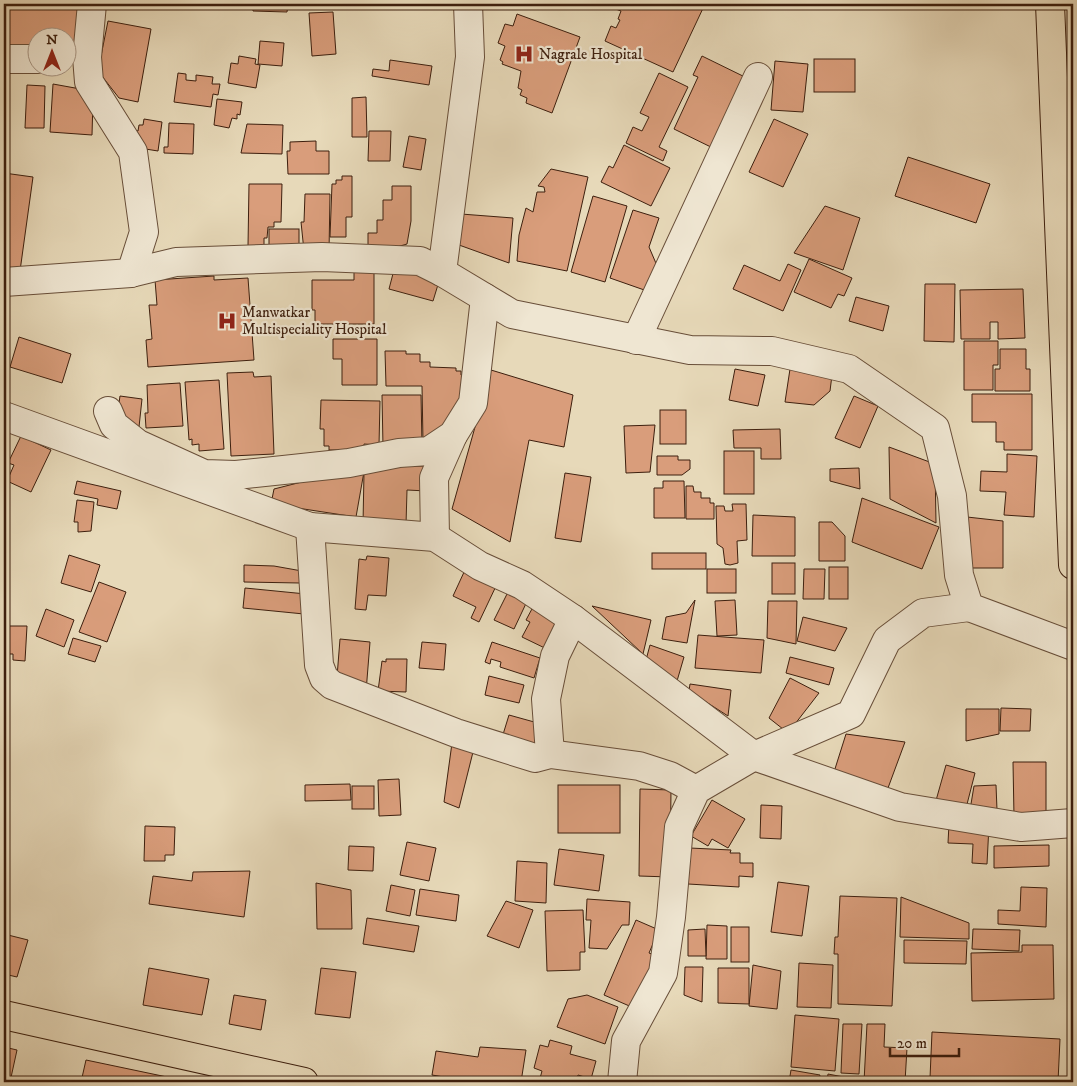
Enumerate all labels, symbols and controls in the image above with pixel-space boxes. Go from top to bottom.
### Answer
north arrow [28,28,78,78]
text: N [46,31,58,49]
hospital icon: Nagrale Hospital [513,43,535,65]
place label: Nagrale Hospital [539,45,643,64]
place label: Manwatkar Multispeciality Hospital [242,303,387,339]
hospital icon: Manwatkar Multispeciality Hospital [216,310,238,332]
scale bar [890,1026,958,1058]
text: 20 m [897,1034,927,1053]

